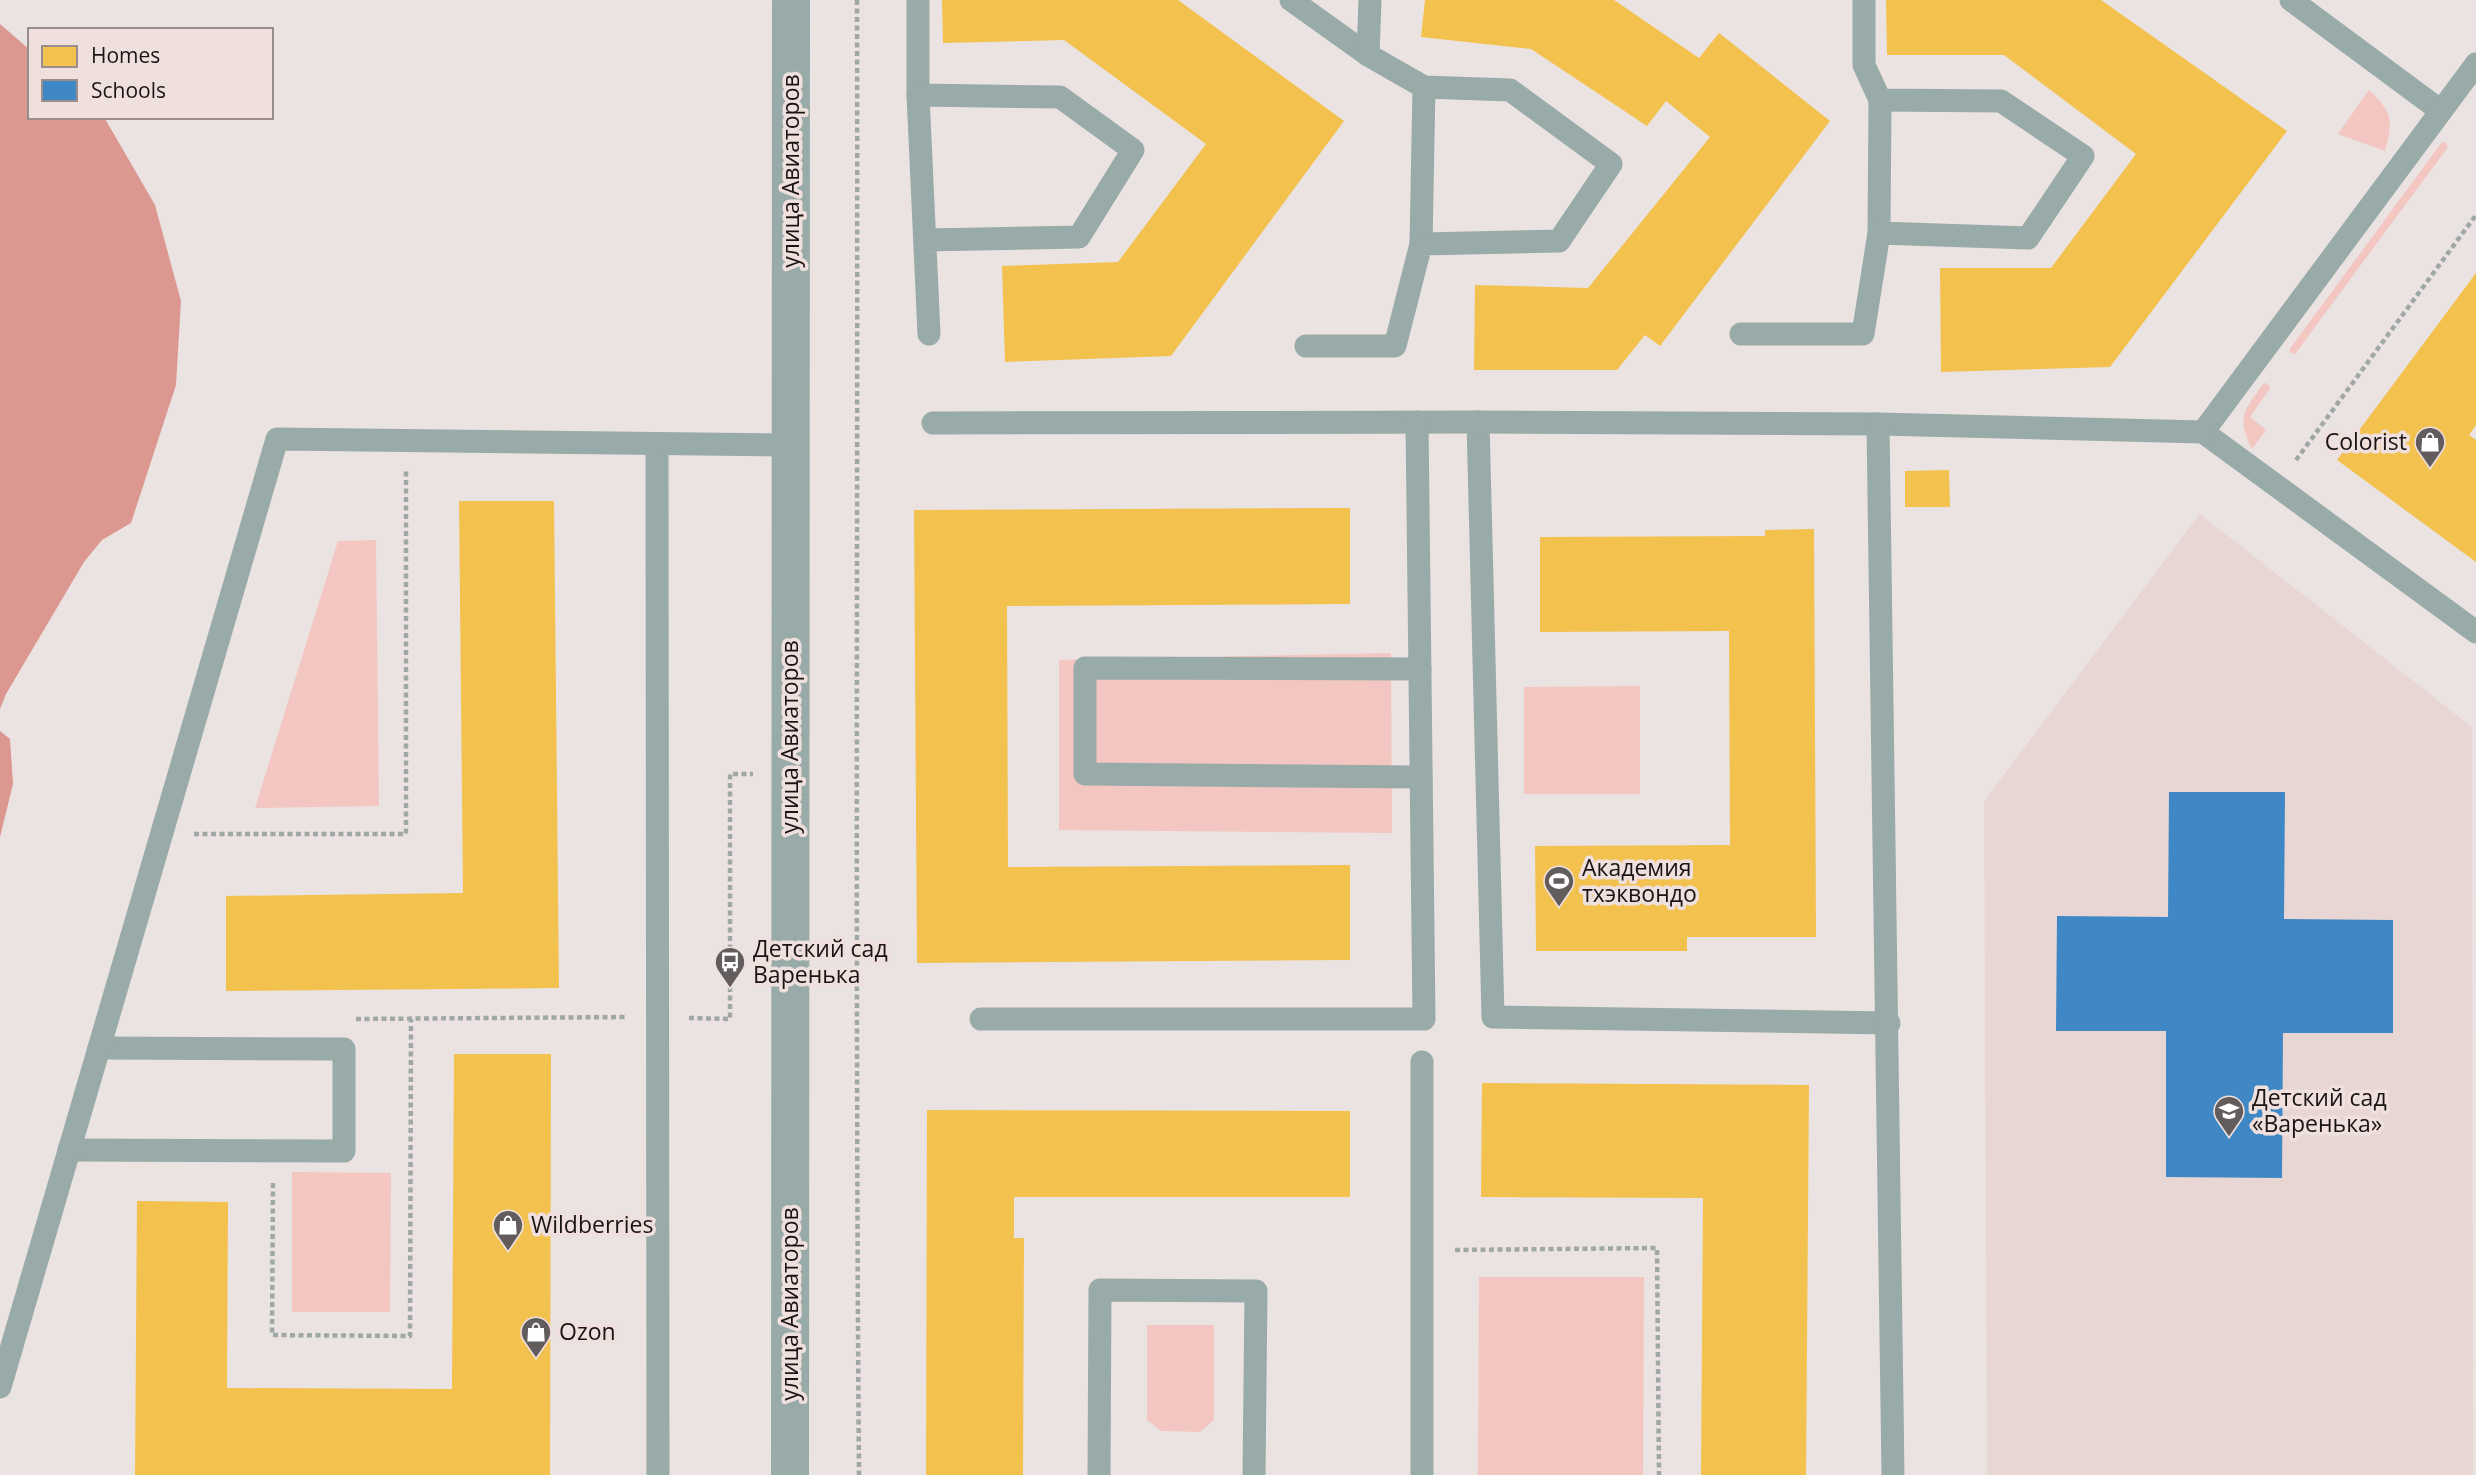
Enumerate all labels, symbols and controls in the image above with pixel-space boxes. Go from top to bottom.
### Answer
legend [28,28,273,119]
text: Homes [91,41,160,69]
street label: улица Авиаторов [774,74,806,268]
text: Schools [91,76,166,104]
place label: Сolorist [2325,425,2407,457]
shop icon: Сolorist [2413,425,2447,469]
street label: улица Авиаторов [773,640,805,834]
place label: Академия тхэквондо [1582,851,1697,909]
sports icon: Академия тхэквондо [1542,864,1576,908]
place label: Детский сад Варенька [753,932,888,990]
bus stop icon: Детский сад Варенька [713,945,747,989]
place label: Детский сад «Варенька» [2252,1081,2387,1139]
school or university icon: Детский сад «Варенька» [2212,1094,2246,1138]
street label: улица Авиаторов [773,1207,805,1401]
shop icon: Wildberries [491,1208,525,1252]
place label: Wildberries [531,1208,653,1240]
shop icon: Ozon [519,1315,553,1359]
place label: Ozon [559,1315,616,1347]

